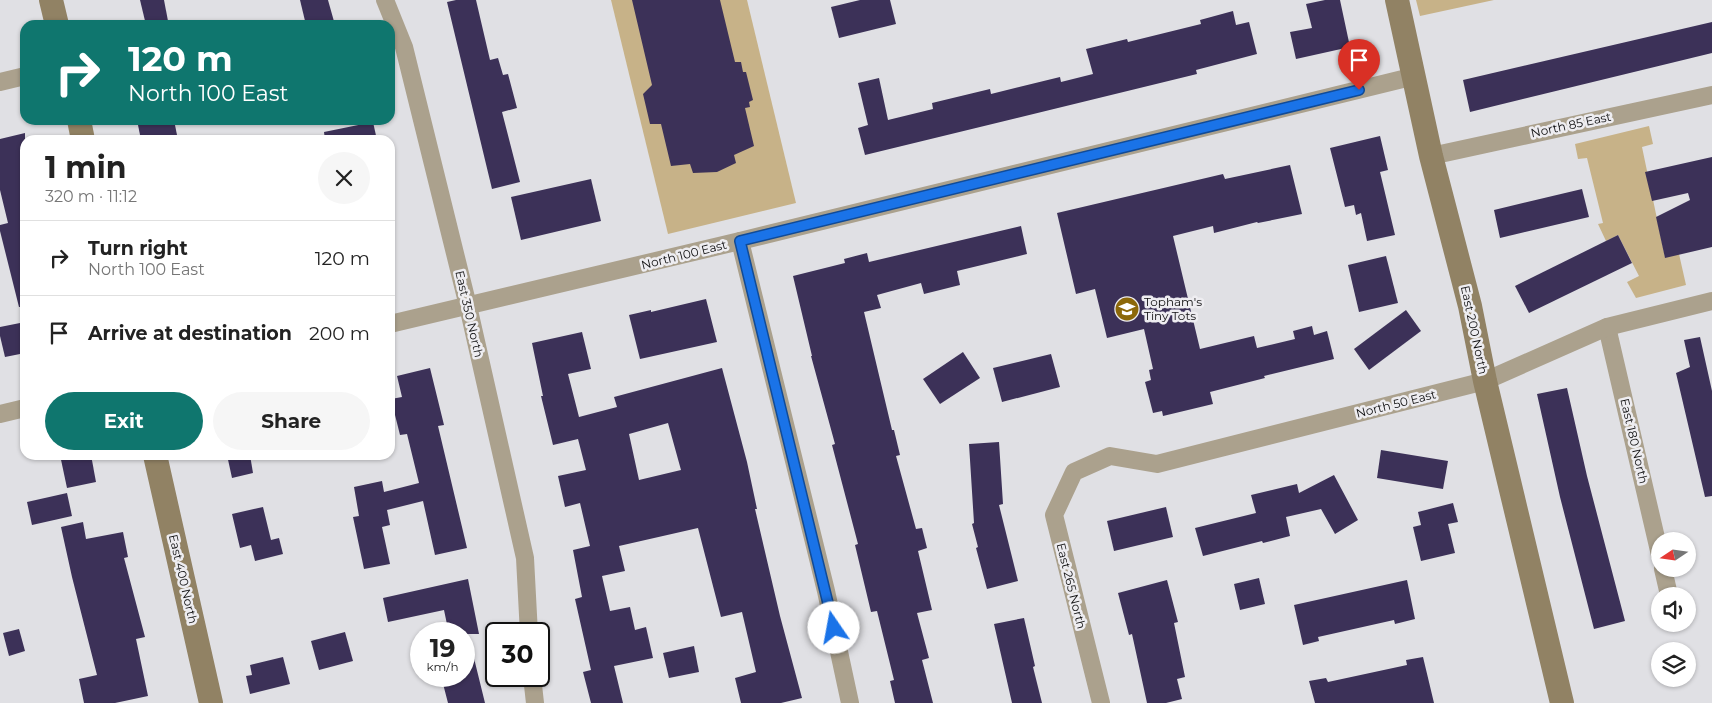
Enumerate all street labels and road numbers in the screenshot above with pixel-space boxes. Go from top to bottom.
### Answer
street label: North 85 East [1529,109,1613,140]
street label: North 100 East [640,237,728,272]
street label: East 350 North [452,269,487,359]
street label: East 200 North [1458,284,1491,375]
street label: North 50 East [1354,386,1438,421]
street label: East 180 North [1617,397,1652,485]
street label: East 400 North [166,533,201,625]
street label: East 265 North [1054,541,1089,630]

